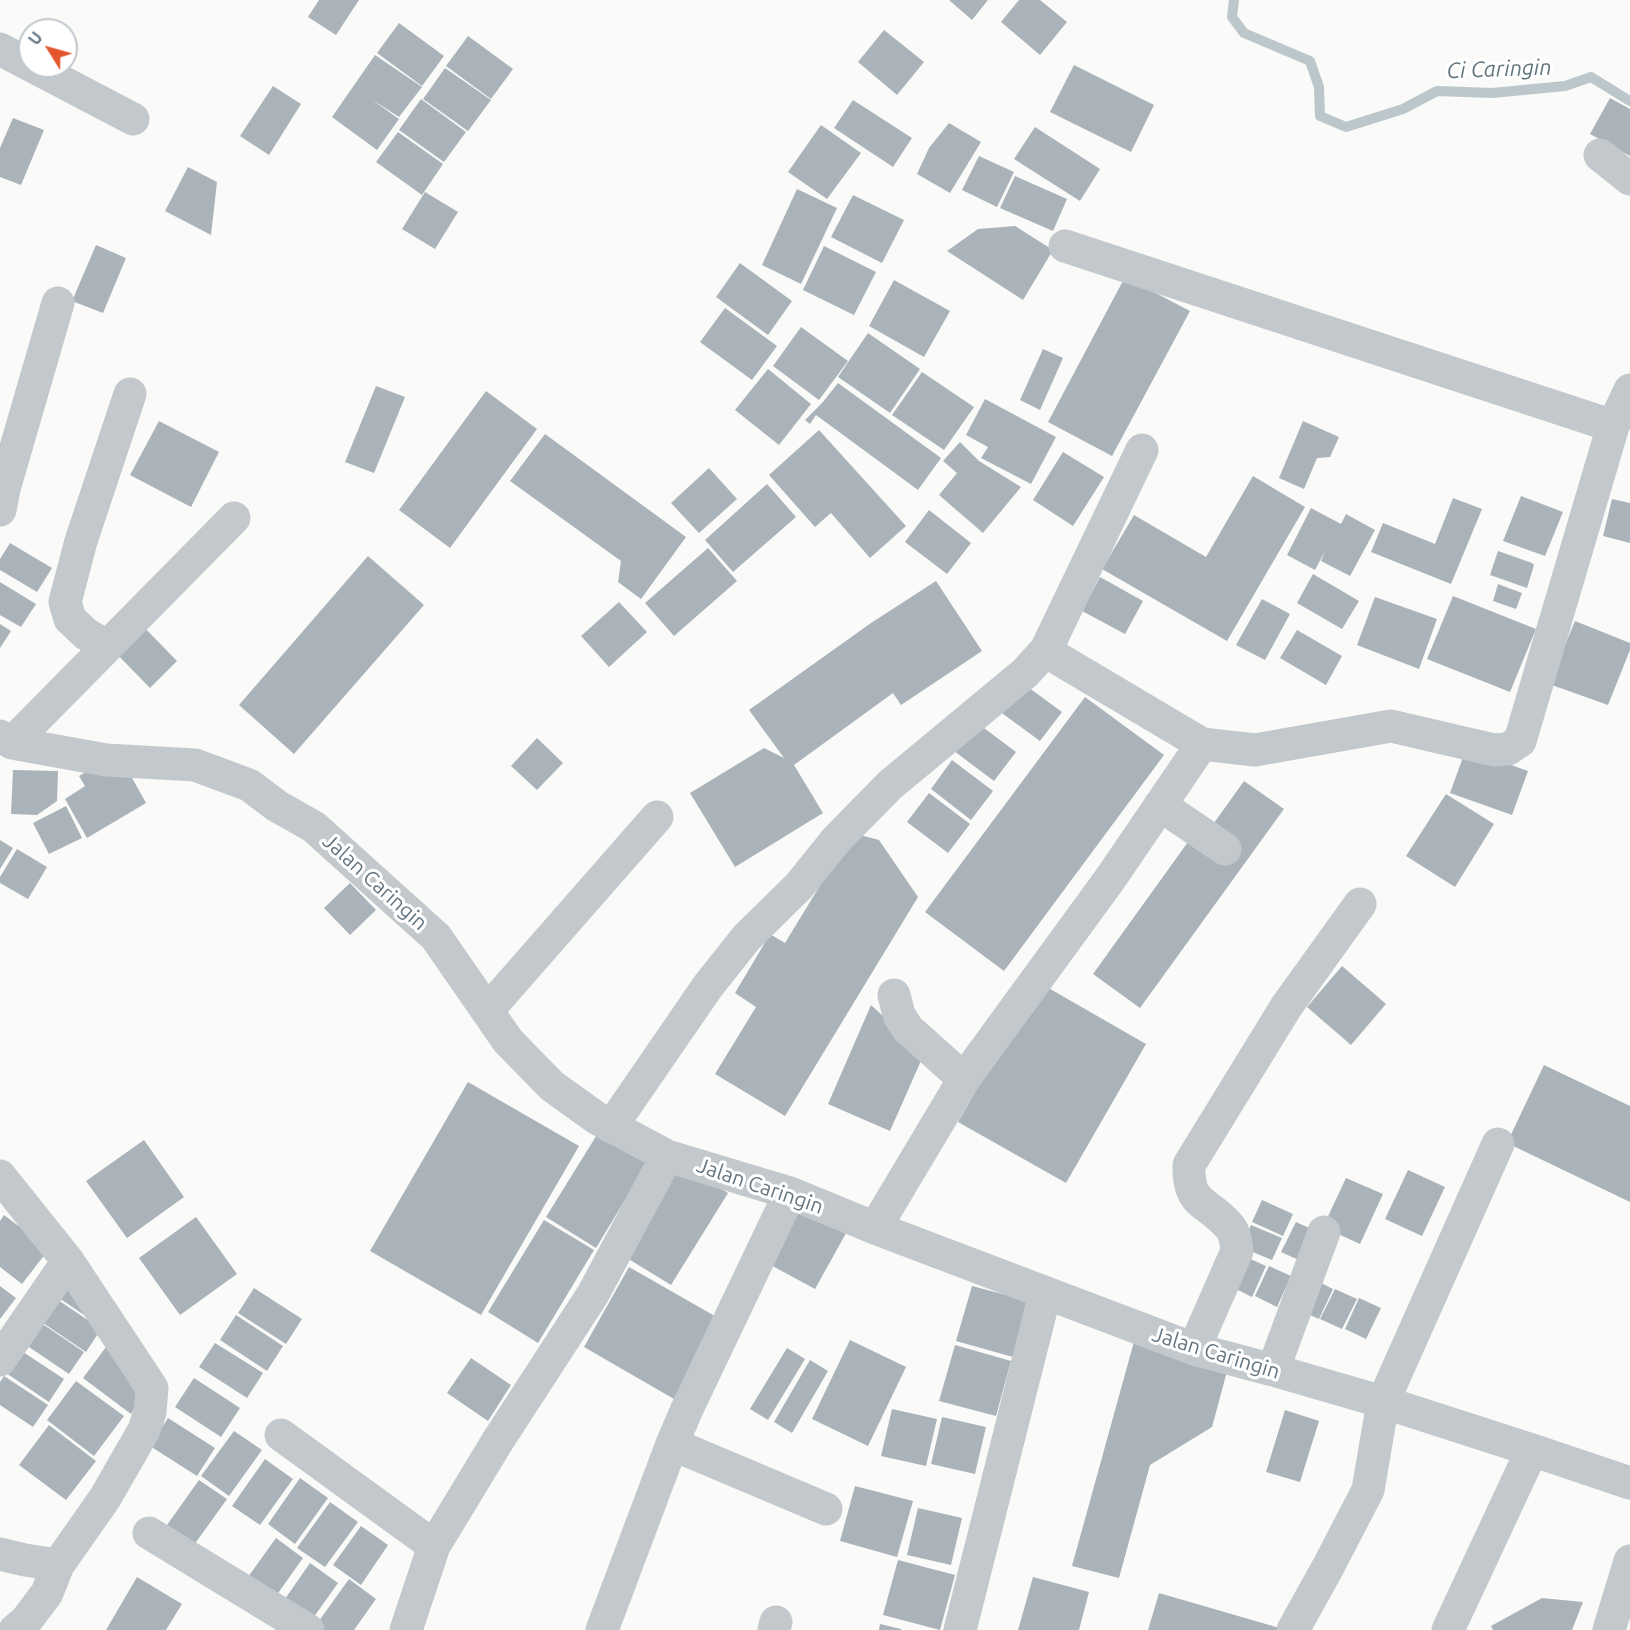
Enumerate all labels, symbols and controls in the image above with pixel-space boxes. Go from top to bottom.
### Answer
north arrow [18,18,78,78]
text: U [25,28,46,48]
water label: Ci Caringin [1446,54,1552,84]
street label: Jalan Caringin [317,828,433,936]
street label: Jalan Caringin [693,1153,827,1219]
street label: Jalan Caringin [1149,1322,1283,1384]

